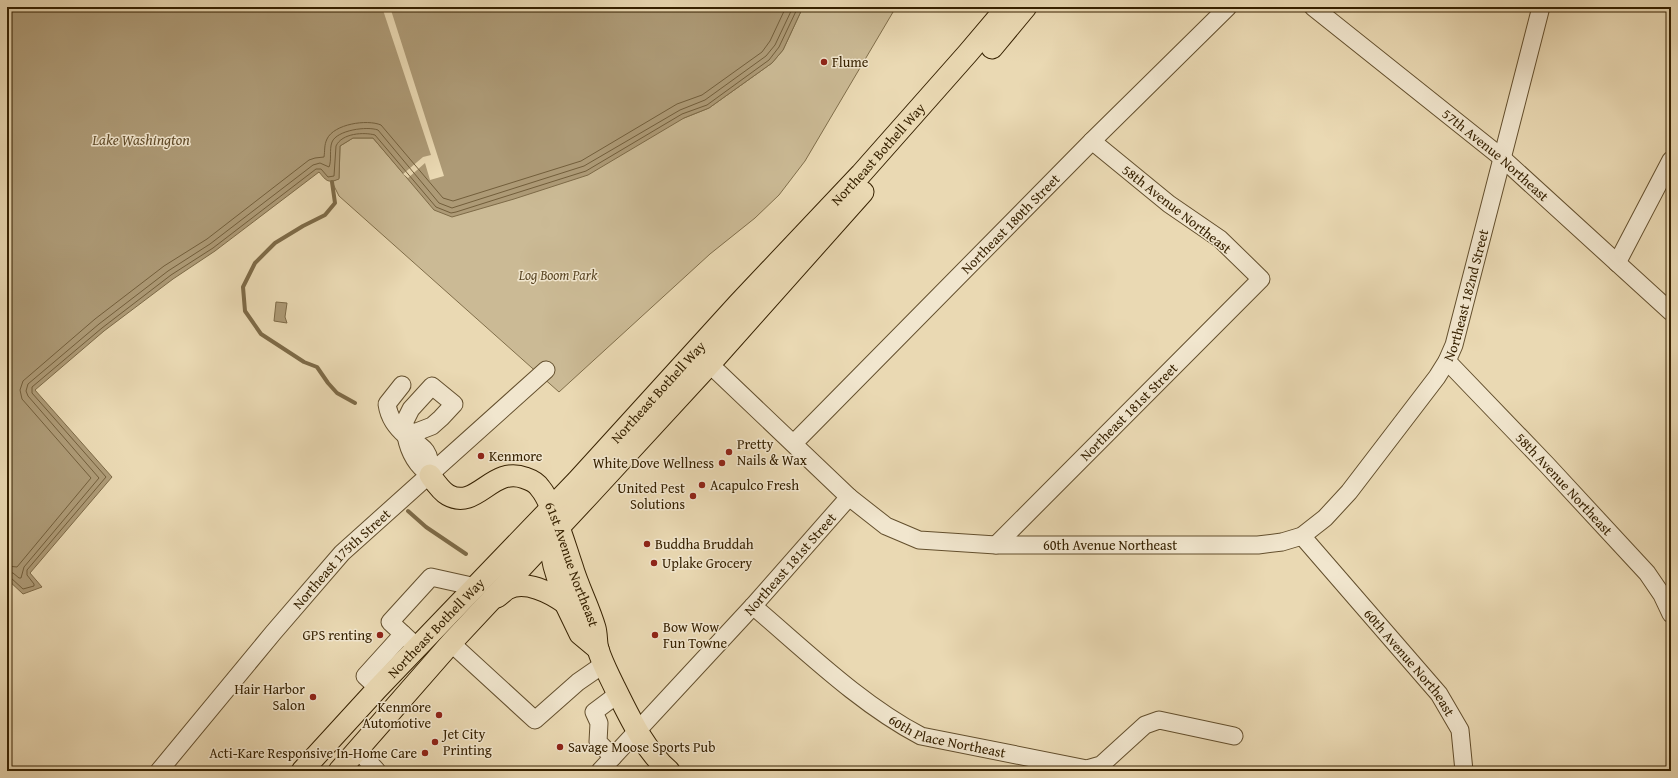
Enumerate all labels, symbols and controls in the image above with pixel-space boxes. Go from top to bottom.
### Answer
place label: Flume [832,52,869,72]
marker: Flume [819,57,829,67]
street label: Northeast Bothell Way [826,98,930,210]
street label: 57th Avenue Northeast [1438,104,1553,206]
water label: Lake Washington [91,129,190,150]
street label: 58th Avenue Northeast [1118,160,1236,258]
street label: Northeast 180th Street [956,169,1064,278]
street label: Northeast 182nd Street [1438,227,1493,364]
park label: Log Boom Park [518,265,598,285]
street label: Northeast Bothell Way [606,336,710,448]
street label: Northeast 181st Street [1075,358,1182,465]
street label: 58th Avenue Northeast [1511,428,1617,540]
place label: Pretty Nails & Wax [737,434,808,470]
place label: Kenmore [489,446,543,466]
marker: Pretty Nails & Wax [724,447,734,457]
marker: Kenmore [476,451,486,461]
place label: White Dove Wellness [593,453,714,473]
marker: White Dove Wellness [717,458,727,468]
place label: Acapulco Fresh [710,475,799,495]
place label: United Pest Solutions [617,478,685,514]
marker: Acapulco Fresh [697,480,707,490]
marker: United Pest Solutions [688,491,698,501]
street label: 61st Avenue Northeast [540,498,604,629]
street label: Northeast 175th Street [288,504,395,614]
street label: Northeast 181st Street [739,508,841,620]
place label: Buddha Bruddah [655,534,754,554]
street label: 60th Avenue Northeast [1043,535,1177,555]
marker: Buddha Bruddah [642,539,652,549]
place label: Uplake Grocery [662,553,752,573]
marker: Uplake Grocery [649,558,659,568]
street label: Northeast Bothell Way [383,573,489,682]
street label: 60th Avenue Northeast [1359,604,1460,720]
place label: Bow Wow Fun Towne [663,617,727,653]
place label: GPS renting [303,625,372,645]
marker: GPS renting [375,630,385,640]
marker: Bow Wow Fun Towne [650,630,660,640]
place label: Hair Harbor Salon [234,679,305,715]
marker: Hair Harbor Salon [308,692,318,702]
place label: Kenmore Automotive [362,697,431,733]
street label: 60th Place Northeast [885,709,1007,763]
marker: Kenmore Automotive [434,710,444,720]
place label: Jet City Printing [441,724,492,760]
marker: Jet City Printing [430,737,440,747]
place label: Savage Moose Sports Pub [568,737,715,757]
marker: Savage Moose Sports Pub [555,742,565,752]
place label: Acti-Kare Responsive In-Home Care [209,743,417,763]
marker: Acti-Kare Responsive In-Home Care [420,748,430,758]

